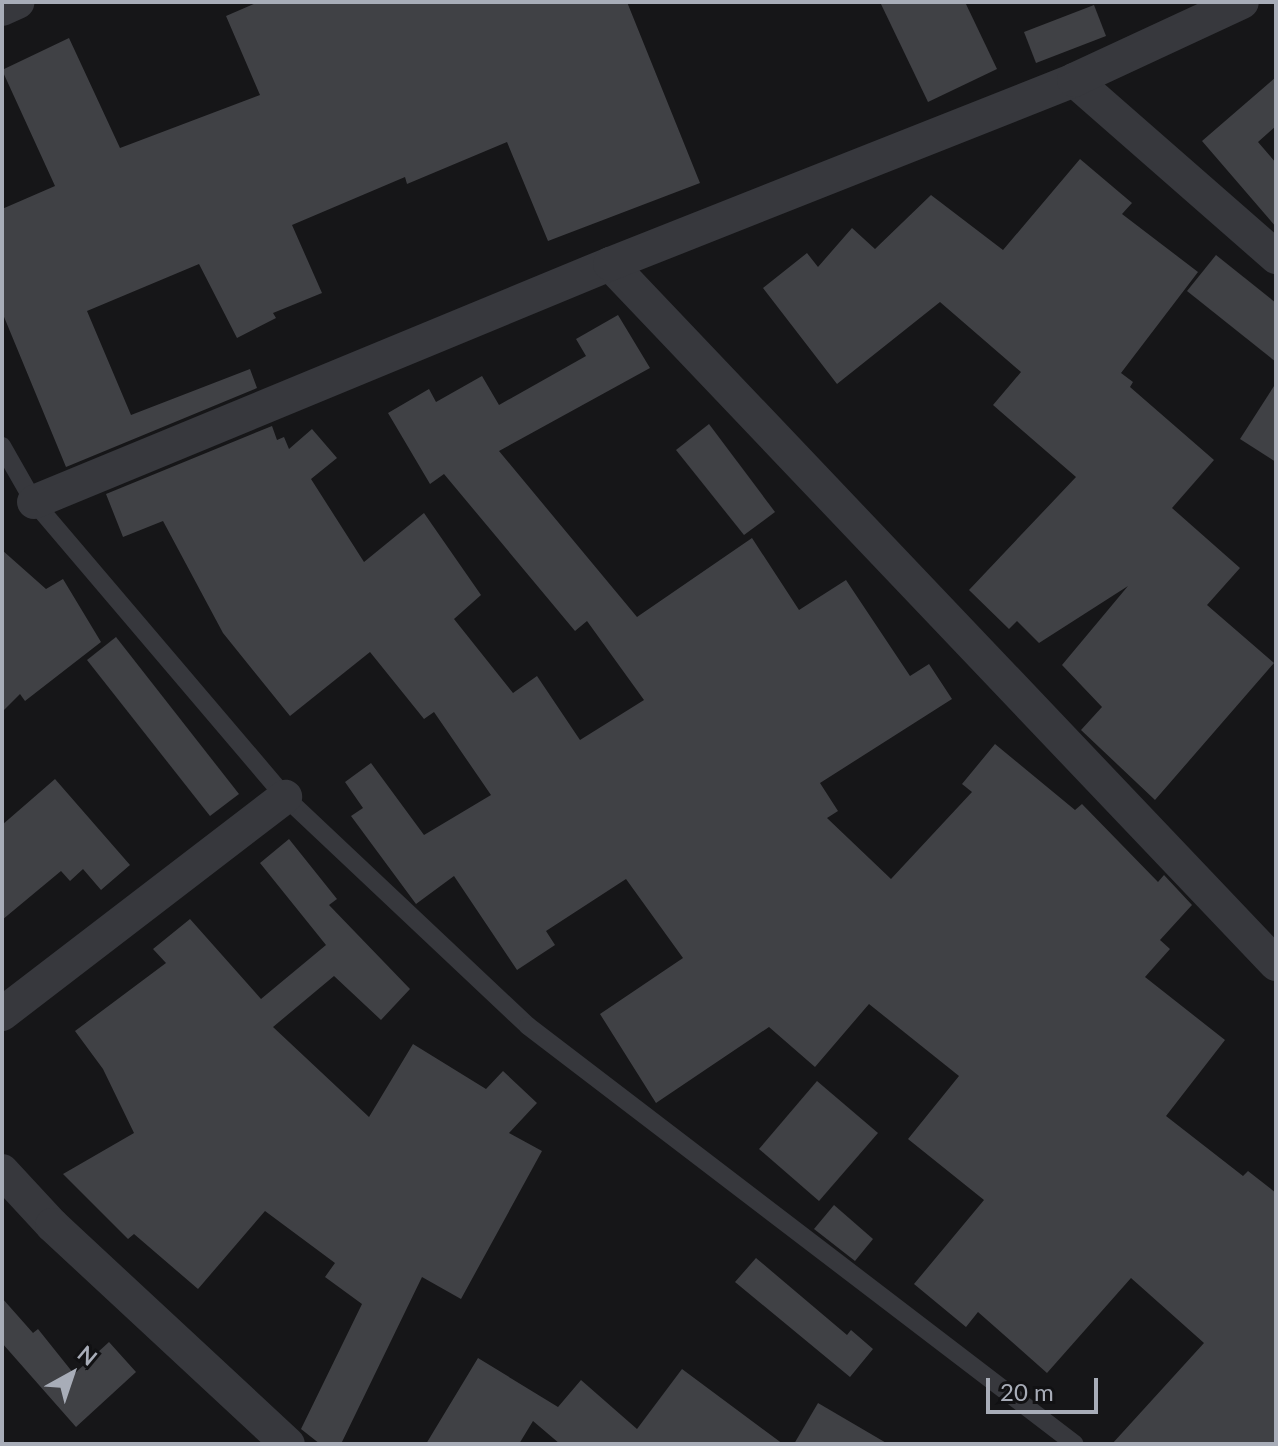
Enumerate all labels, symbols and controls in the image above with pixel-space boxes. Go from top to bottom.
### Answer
north arrow [32,1334,112,1414]
text: N [73,1339,103,1371]
scale bar [990,1362,1102,1412]
text: 20 m [1000,1377,1054,1406]

